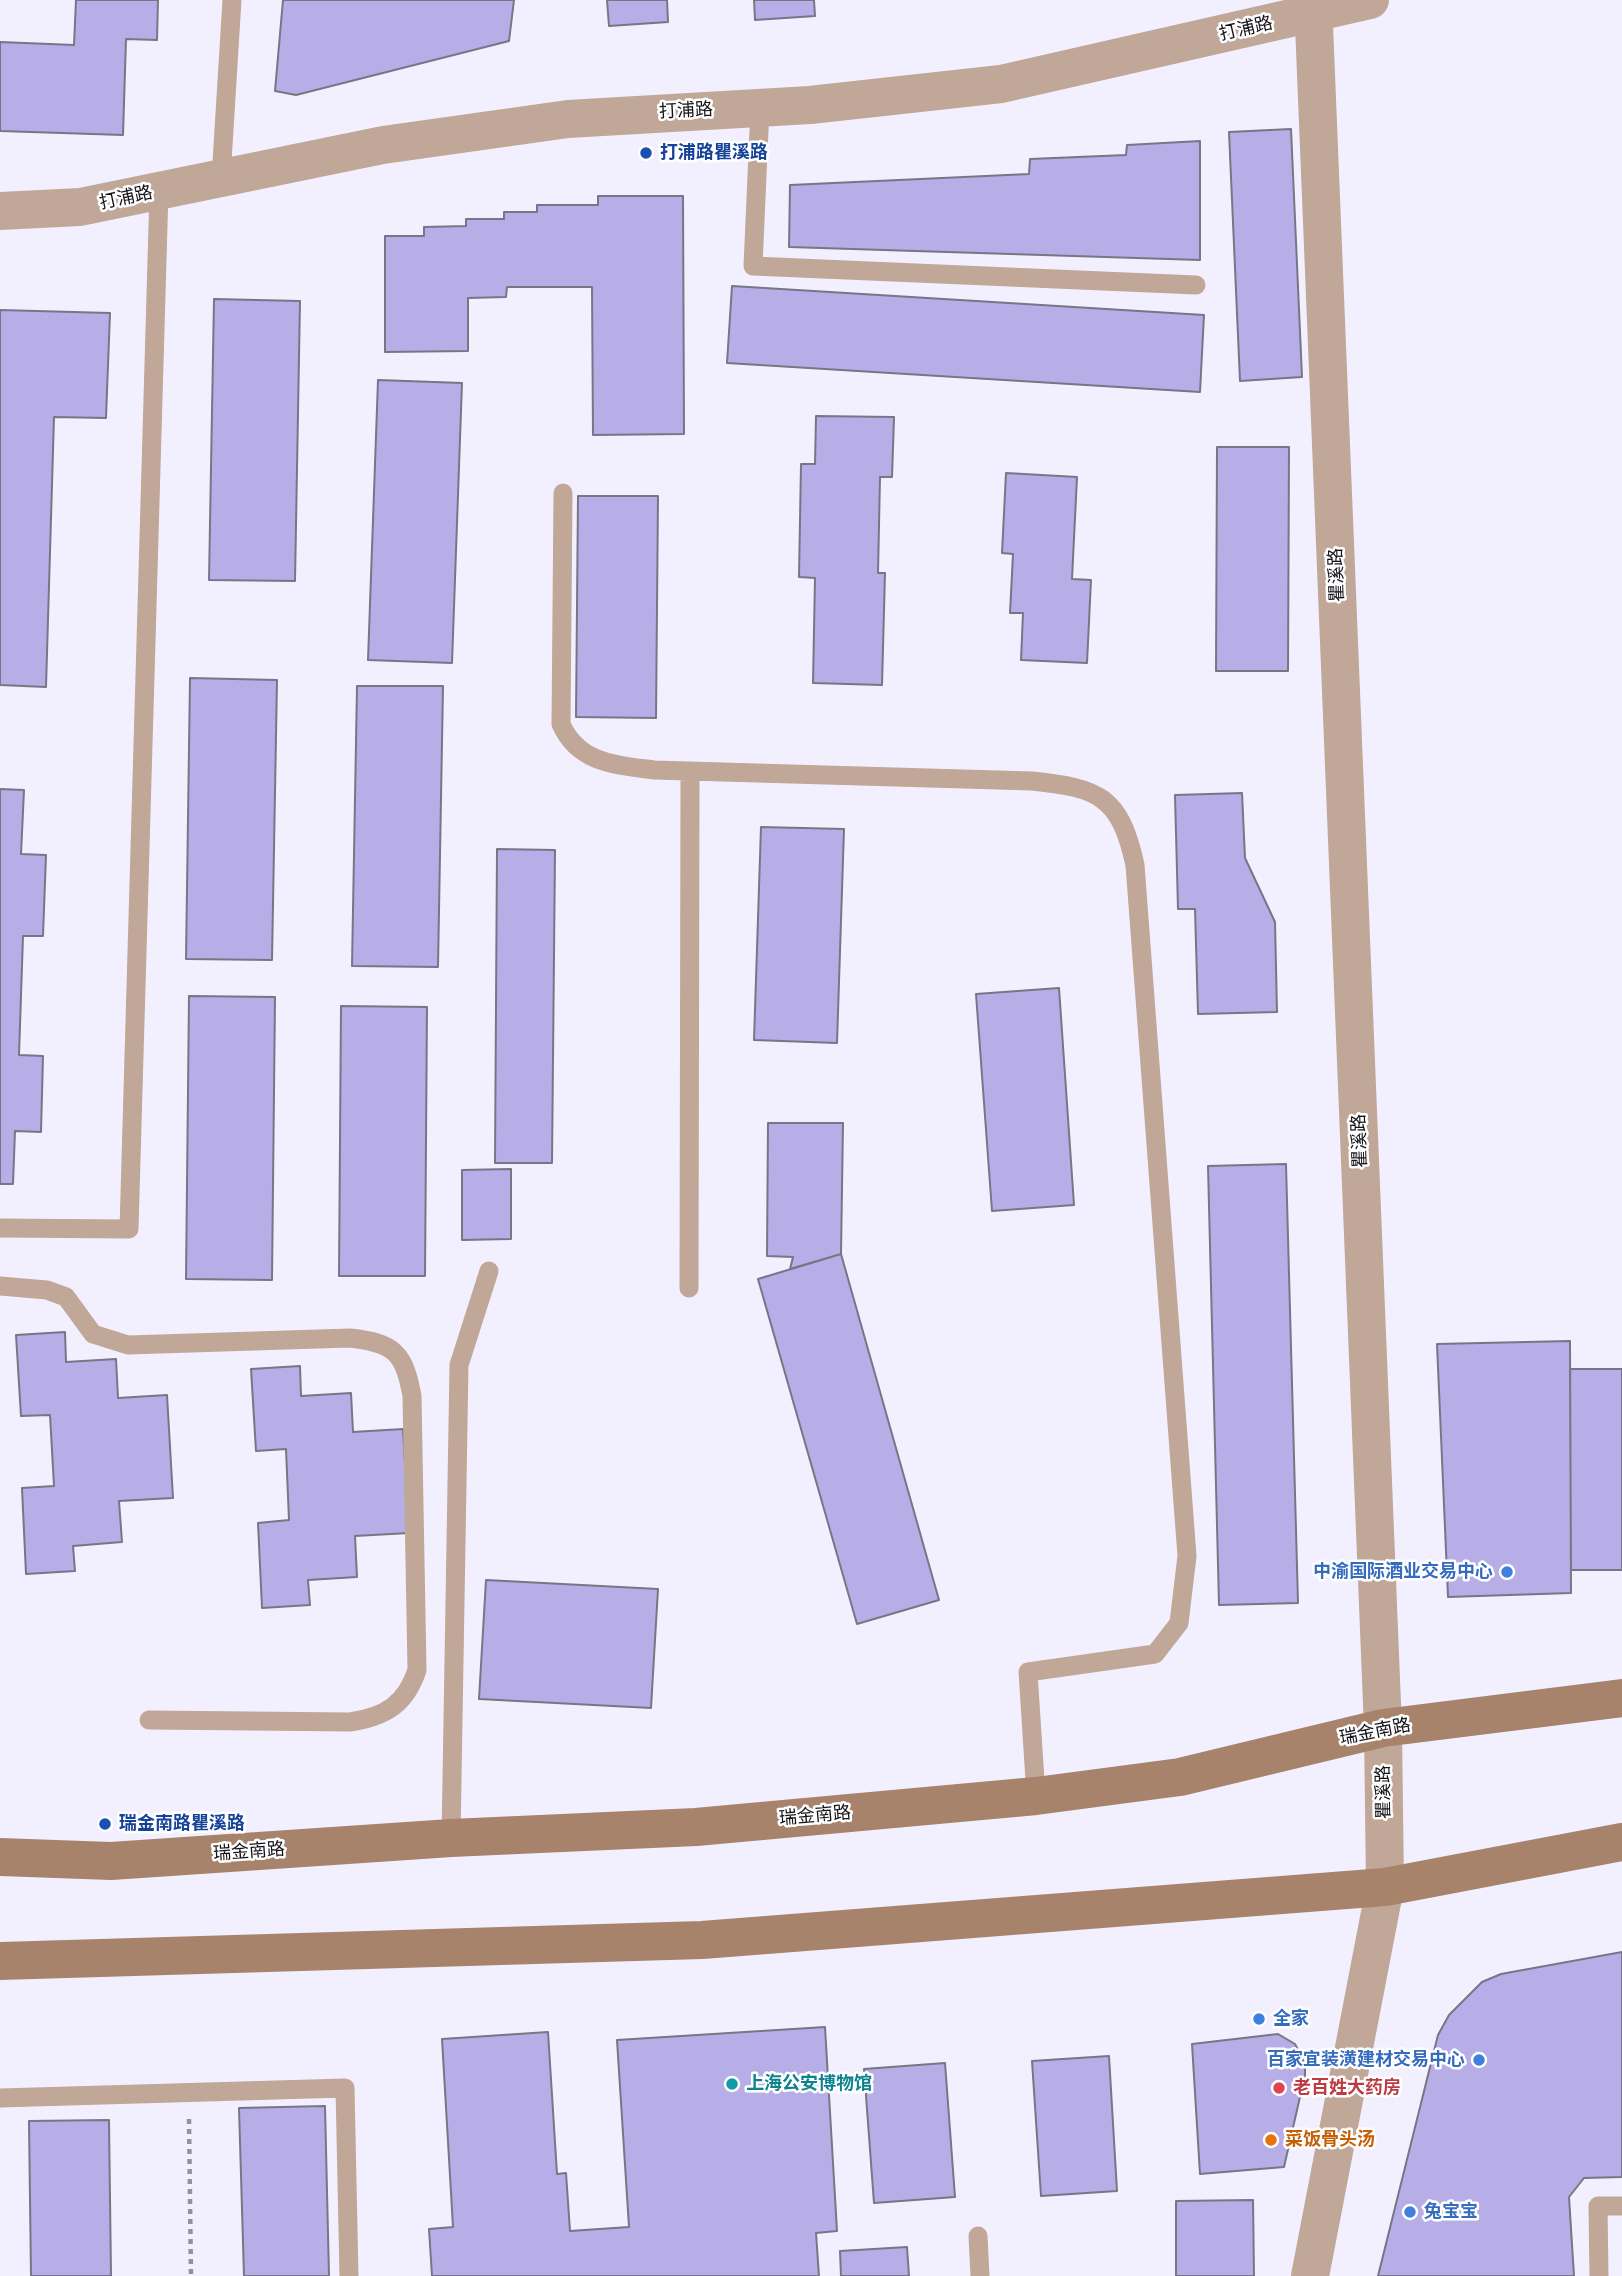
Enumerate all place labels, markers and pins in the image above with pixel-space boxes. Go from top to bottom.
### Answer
place label: 打浦路瞿溪路 [660,142,768,164]
marker: 打浦路瞿溪路 [638,145,654,161]
place label: 中渝国际酒业交易中心 [1313,1561,1493,1583]
marker: 中渝国际酒业交易中心 [1499,1564,1515,1580]
place label: 瑞金南路瞿溪路 [119,1813,245,1835]
marker: 瑞金南路瞿溪路 [97,1816,113,1832]
place label: 全家 [1273,2008,1309,2030]
marker: 全家 [1251,2011,1267,2027]
place label: 百家宜装潢建材交易中心 [1267,2049,1465,2071]
marker: 百家宜装潢建材交易中心 [1471,2052,1487,2068]
place label: 上海公安博物馆 [746,2073,872,2095]
marker: 上海公安博物馆 [724,2076,740,2092]
place label: 老百姓大药房 [1293,2077,1401,2099]
marker: 老百姓大药房 [1271,2080,1287,2096]
place label: 菜饭骨头汤 [1285,2129,1375,2151]
marker: 菜饭骨头汤 [1263,2132,1279,2148]
place label: 兔宝宝 [1424,2201,1478,2223]
marker: 兔宝宝 [1402,2204,1418,2220]

